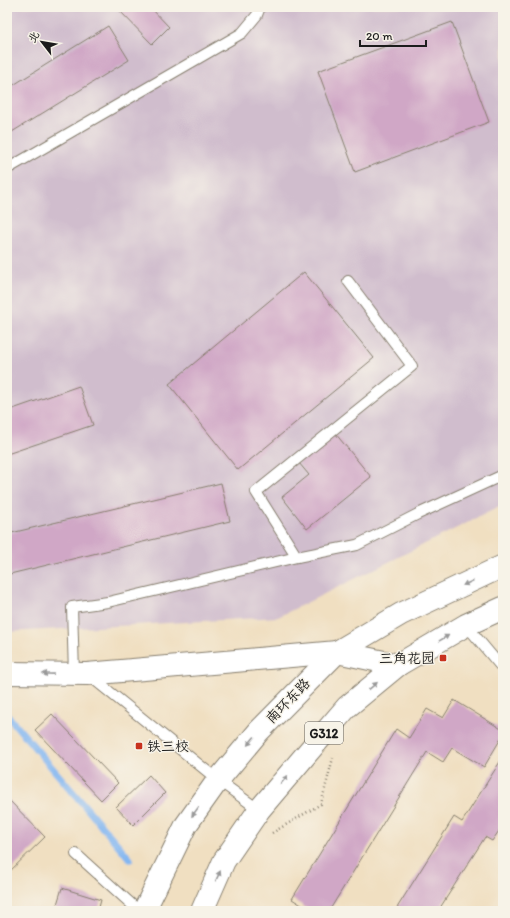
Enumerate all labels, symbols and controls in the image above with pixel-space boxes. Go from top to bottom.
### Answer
north arrow [22,22,62,62]
scale bar [360,22,426,48]
text: 北 [25,29,42,45]
text: 20 m [366,29,393,43]
one-way arrow [462,580,473,586]
one-way arrow [438,634,450,641]
place label: 三角花园 [379,650,435,667]
marker: 三角花园 [438,653,448,663]
one-way arrow [41,671,54,677]
street label: 南环东路 [262,675,314,727]
one-way arrow [368,681,378,690]
road number: G312 [305,722,343,744]
one-way arrow [247,735,256,746]
place label: 铁三校 [147,738,189,755]
marker: 铁三校 [134,741,144,751]
one-way arrow [280,775,289,785]
one-way arrow [191,807,199,817]
one-way arrow [215,870,221,881]

